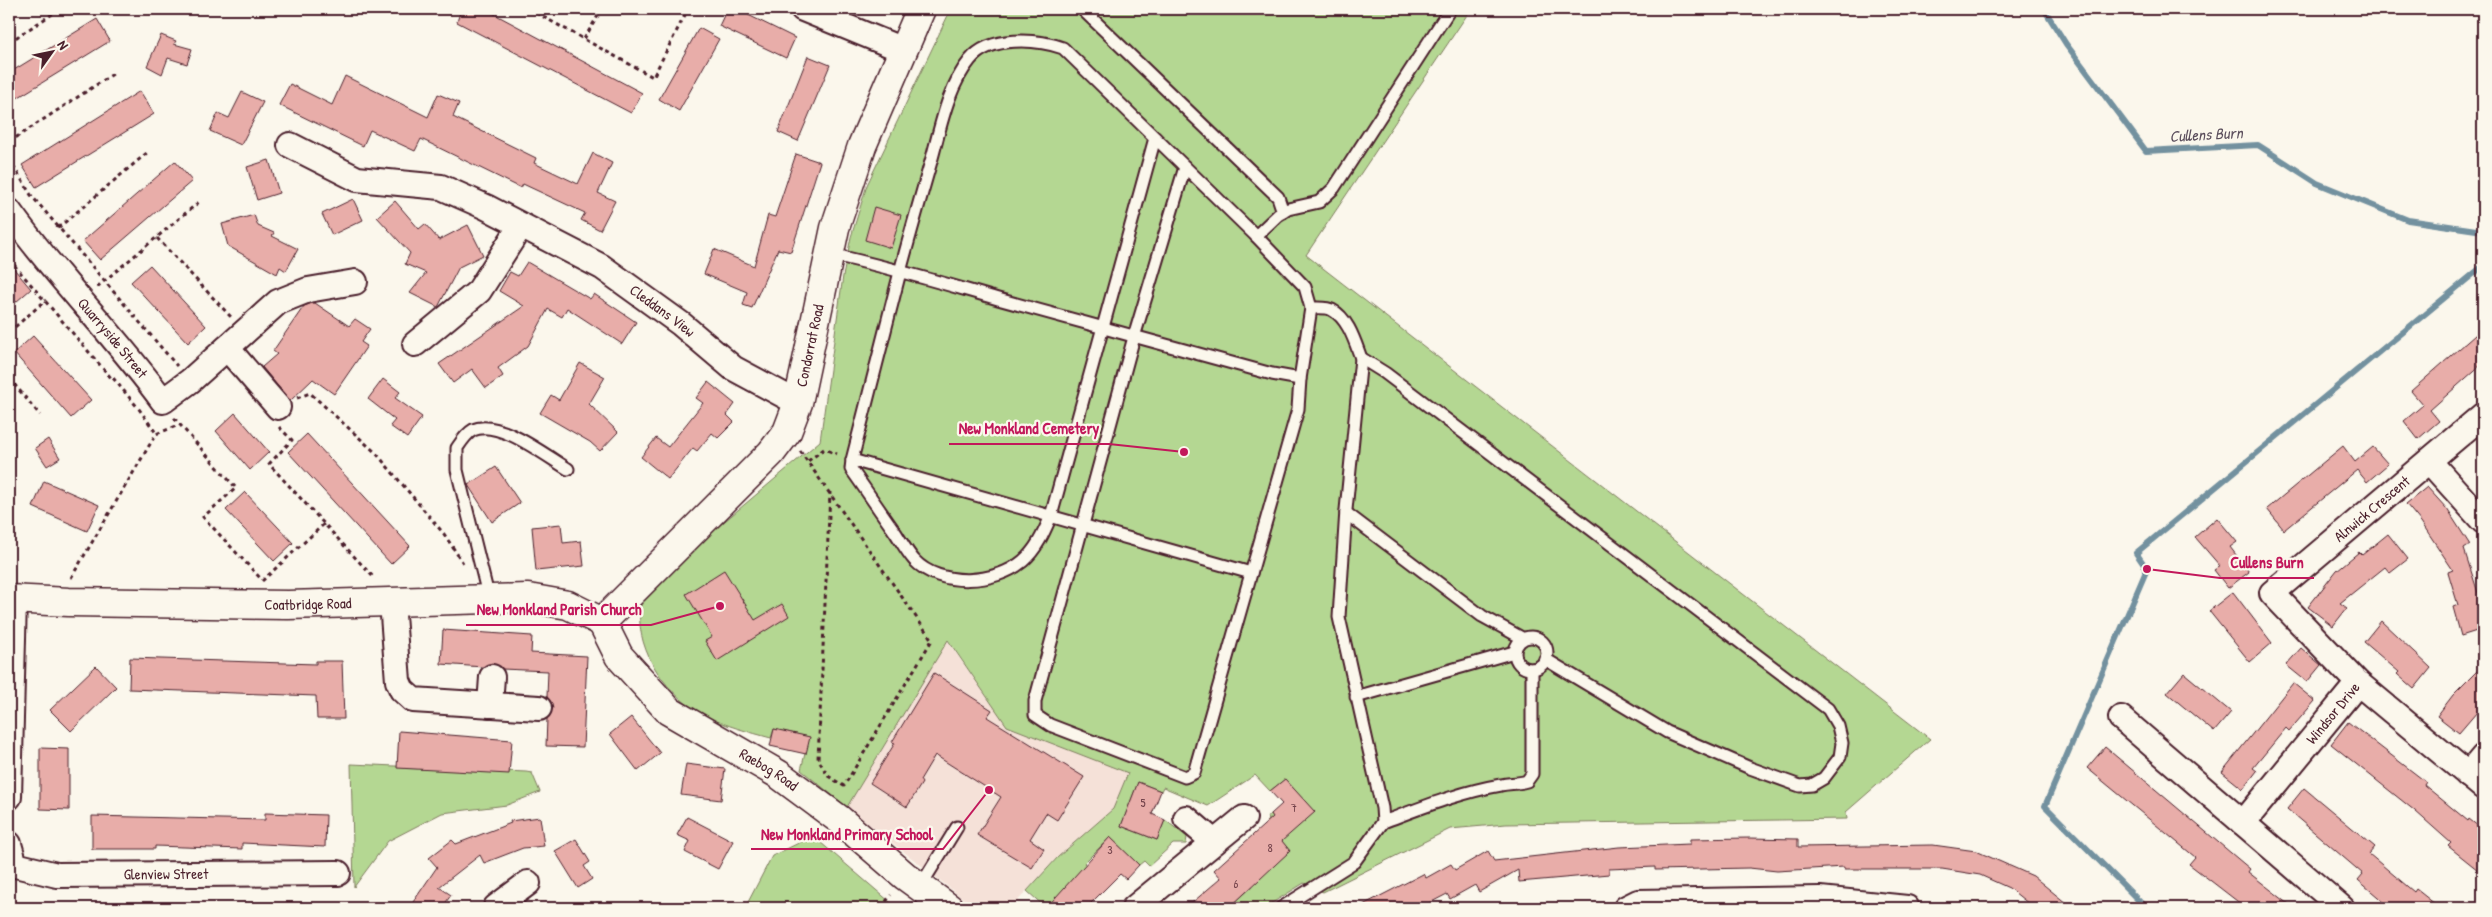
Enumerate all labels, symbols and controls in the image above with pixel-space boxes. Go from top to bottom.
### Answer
north arrow [28,28,78,78]
text: N [53,36,74,53]
water label: Cullens Burn [2169,121,2245,147]
street label: Cleddans View [626,279,700,342]
street label: Quarryside Street [73,293,153,383]
street label: Condorrat Road [791,302,829,389]
callout: New Monkland Cemetery [949,413,1109,444]
text: New Monkland Cemetery [959,417,1100,440]
street label: Alnwick Crescent [2329,470,2415,547]
callout: Cullens Burn [2220,547,2314,578]
text: Cullens Burn [2230,551,2304,573]
street label: Coatbridge Road [264,592,352,615]
callout: New Monkland Parish Church [466,594,651,625]
text: New Monkland Parish Church [477,598,642,620]
street label: Windsor Drive [2301,677,2365,748]
street label: Raebog Road [736,743,803,796]
house number: 5 [1140,794,1146,811]
house number: 7 [1291,799,1297,816]
callout: New Monkland Primary School [751,818,943,849]
text: New Monkland Primary School [761,823,934,846]
house number: 8 [1267,839,1273,856]
house number: 3 [1107,841,1113,858]
street label: Glenview Street [124,863,209,885]
house number: 6 [1234,875,1239,892]

